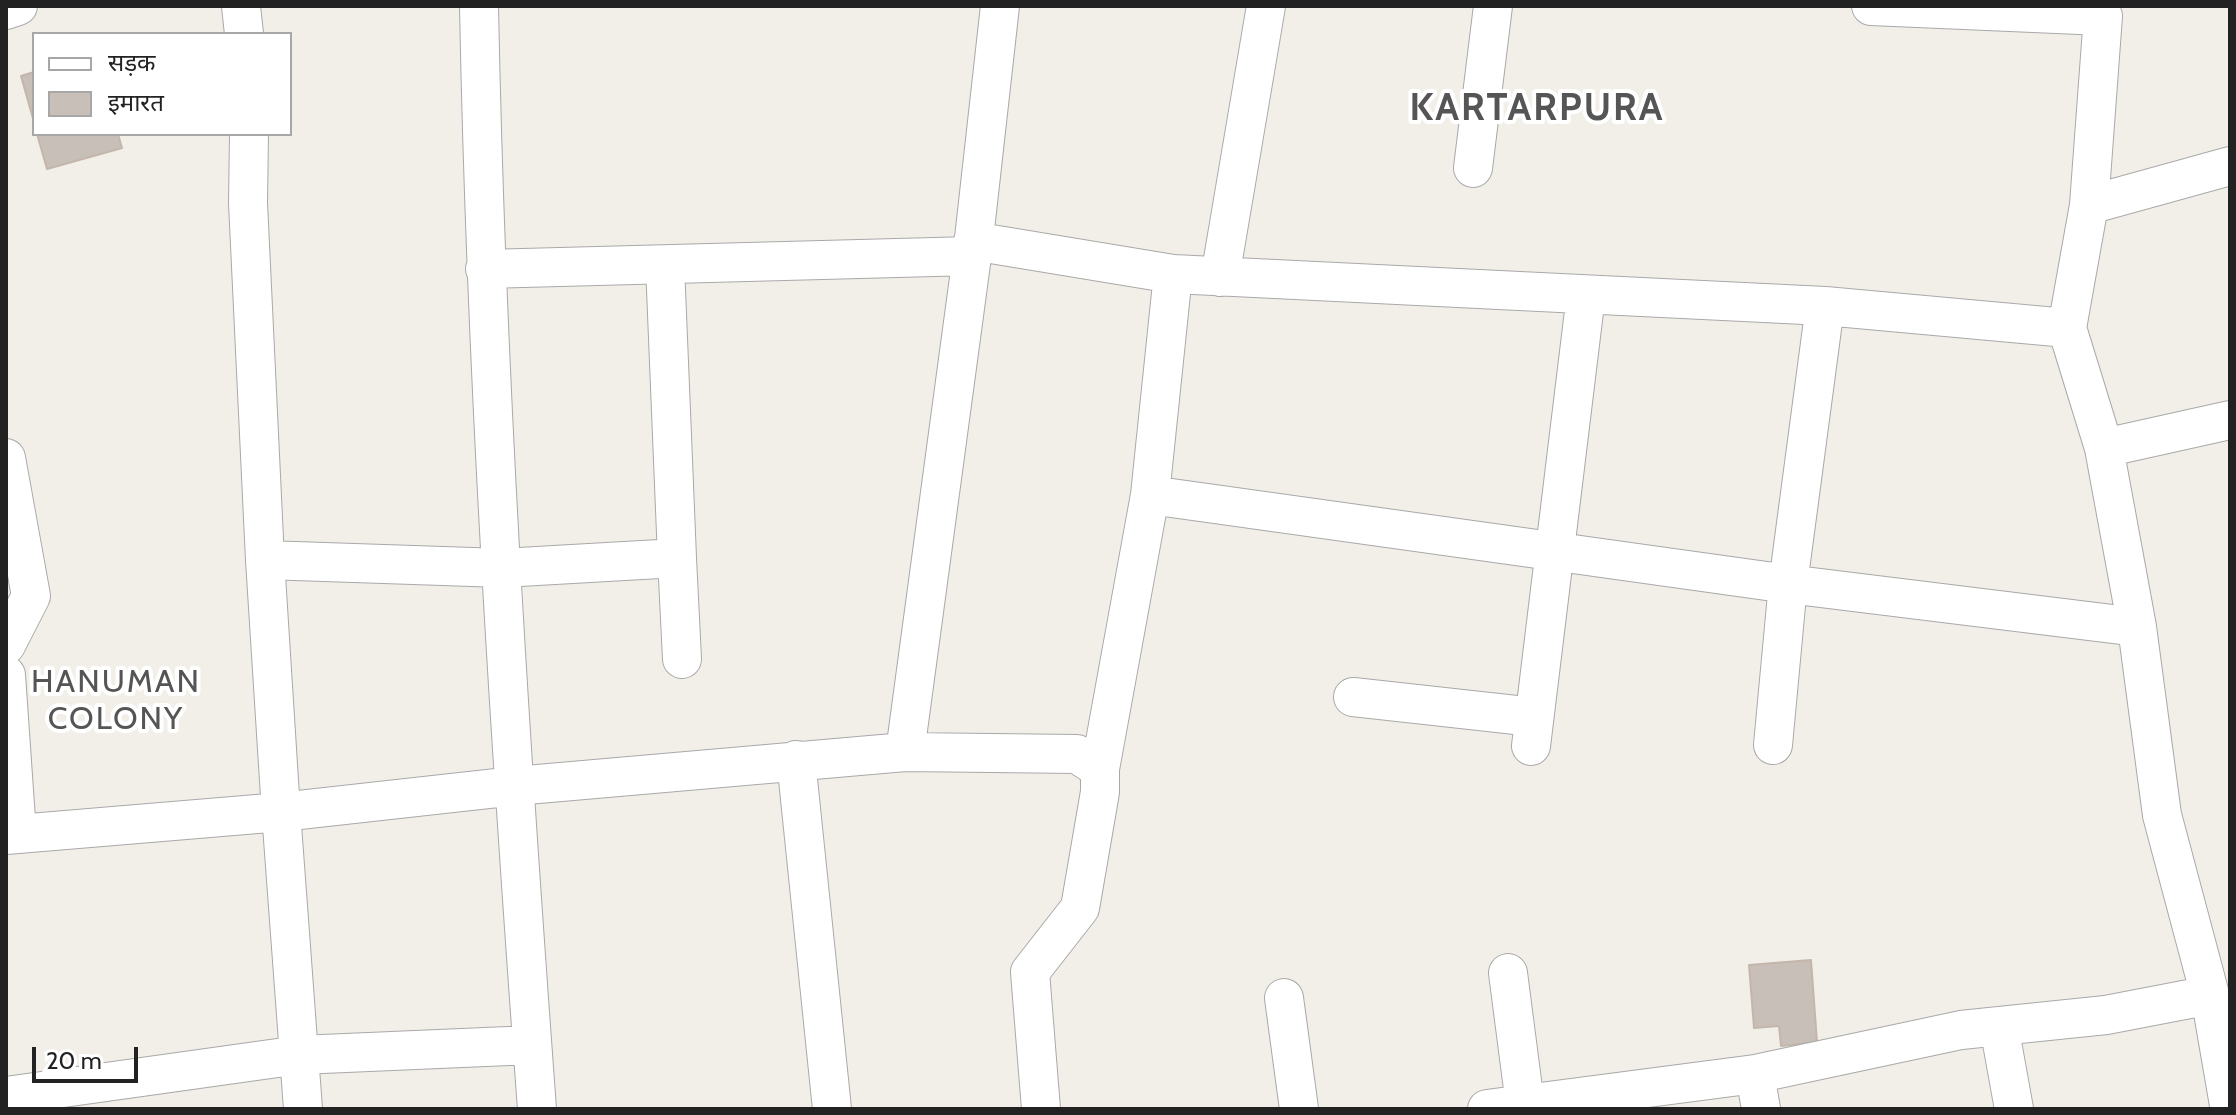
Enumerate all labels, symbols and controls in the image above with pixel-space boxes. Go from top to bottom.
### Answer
legend [32,32,292,136]
text: सड़क [108,48,156,77]
district label: KARTARPURA [1409,86,1665,132]
text: इमारत [108,88,164,117]
district label: HANUMAN COLONY [31,664,201,739]
scale bar [36,1031,142,1081]
text: 20 m [46,1046,102,1075]

